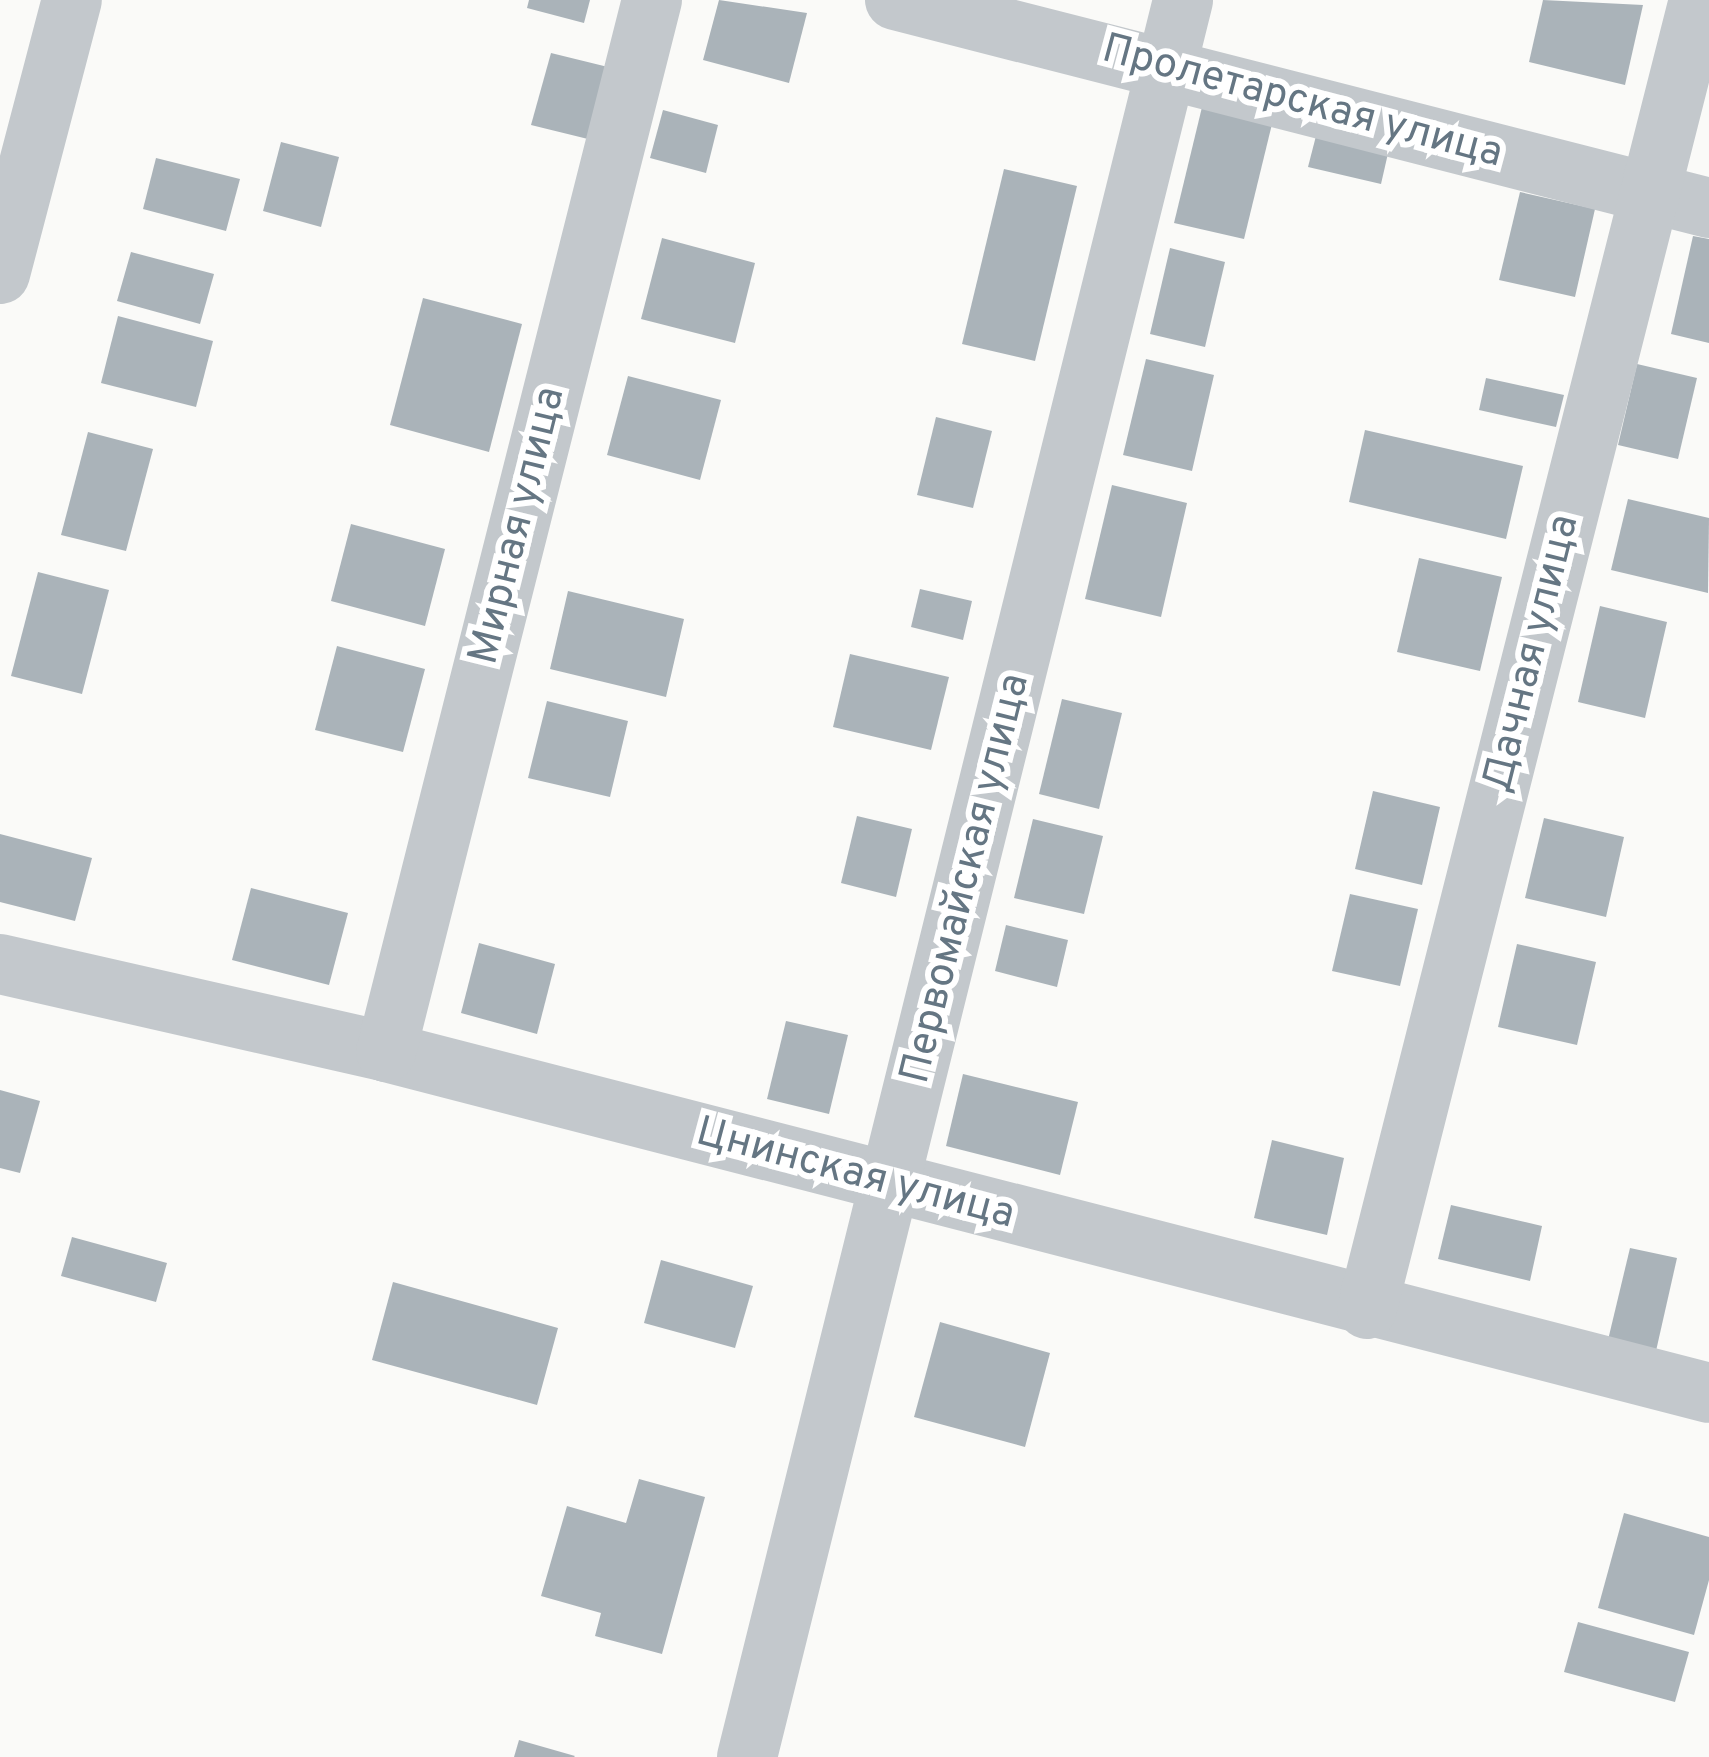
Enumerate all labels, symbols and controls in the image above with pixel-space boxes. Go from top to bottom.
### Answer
street label: Пролетарская улица [1096,25,1508,181]
street label: Мирная улица [460,382,578,670]
street label: Дачная улица [1474,510,1592,798]
street label: Первомайская улица [892,669,1042,1089]
street label: Цнинская улица [690,1108,1020,1242]

